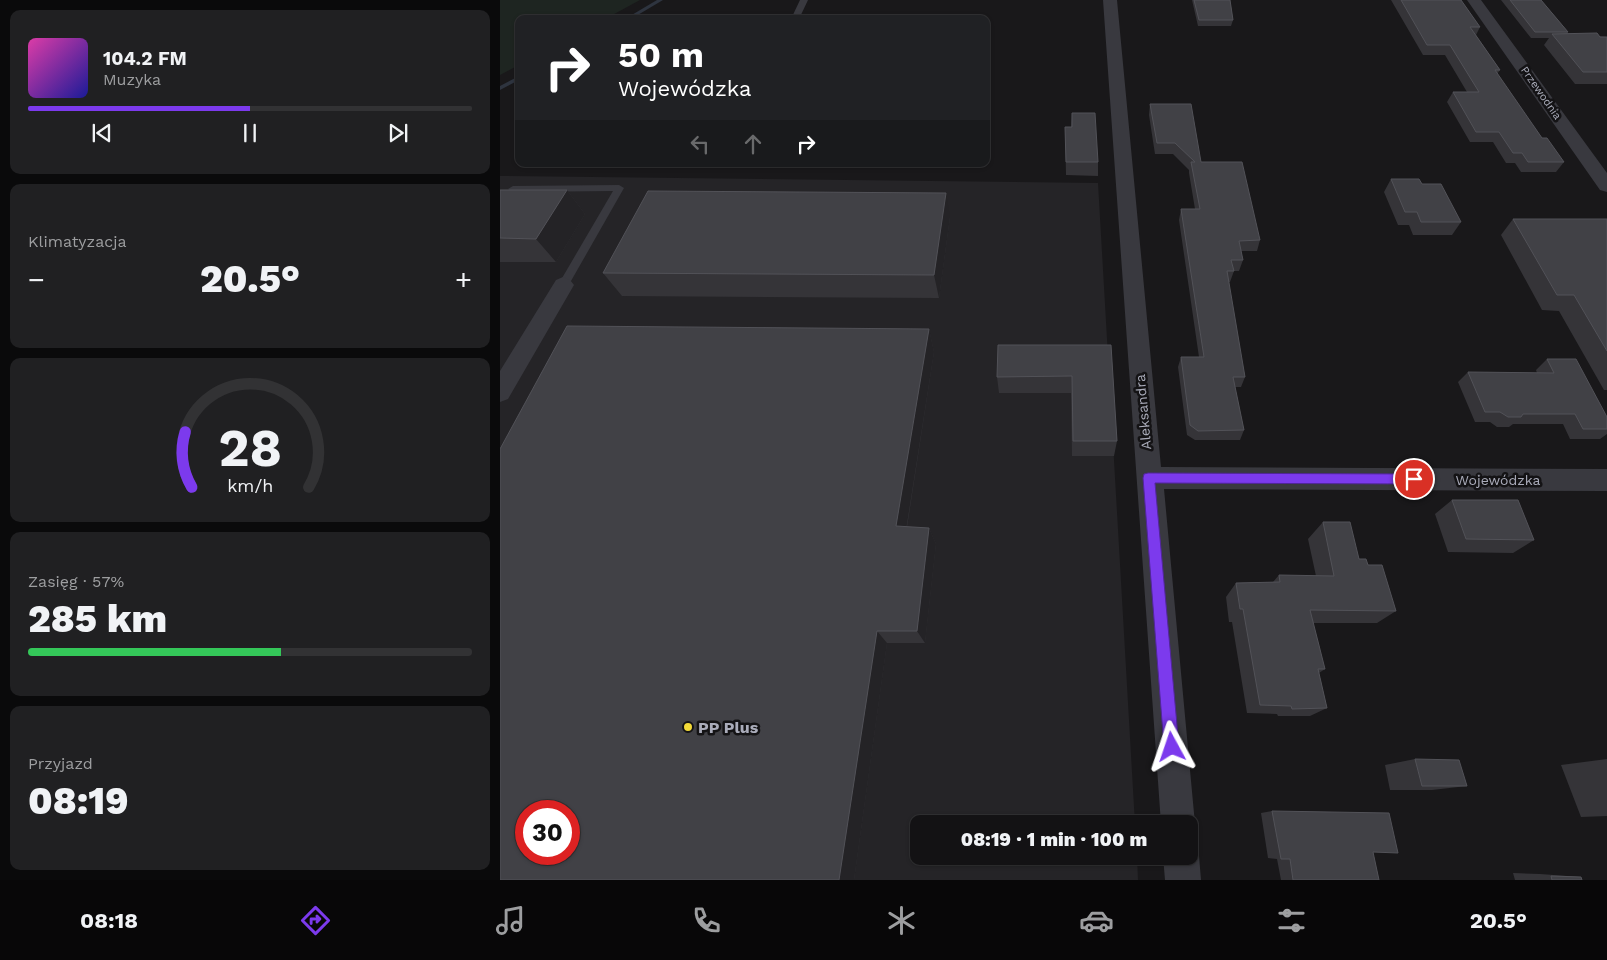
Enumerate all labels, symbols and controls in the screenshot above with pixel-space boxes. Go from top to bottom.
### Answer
text: 50 m [618,34,704,76]
icon: right [535,35,600,100]
text: 104.2 FM [103,47,187,70]
street label: Przewodnia [1518,64,1564,122]
text: Muzyka [103,70,161,89]
text: Wojewódzka [618,76,751,101]
icon: previous [88,119,116,147]
icon: pause [236,119,264,147]
icon: next [384,119,412,147]
icon: left [686,130,714,158]
icon: ahead [739,130,767,158]
icon: right [792,130,820,158]
text: Klimatyzacja [28,232,126,251]
text: 20.5° [200,257,300,301]
text: − [28,263,45,296]
text: + [455,263,472,296]
street label: Aleksandra [1132,374,1154,450]
text: 28 [218,418,282,479]
pin [1393,458,1435,500]
icon: arrive [1400,465,1428,493]
street label: Wojewódzka [1456,472,1541,488]
text: km/h [227,475,273,496]
text: Zasięg · 57% [28,572,124,591]
text: 285 km [28,597,167,641]
place label: PP Plus [698,718,759,737]
position arrow [1145,720,1197,772]
marker: PP Plus [682,721,694,733]
text: Przyjazd [28,754,93,773]
text: 08:19 [28,779,129,823]
speed limit sign: 30 [515,800,580,865]
text: 08:19 · 1 min · 100 m [961,828,1147,851]
icon: directions [298,903,333,938]
icon: music [493,903,528,938]
icon: phone [689,903,724,938]
icon: climate [884,903,919,938]
icon: car [1079,903,1114,938]
icon: filters [1274,903,1309,938]
text: 08:18 [80,908,138,933]
text: 20.5° [1470,908,1527,933]

